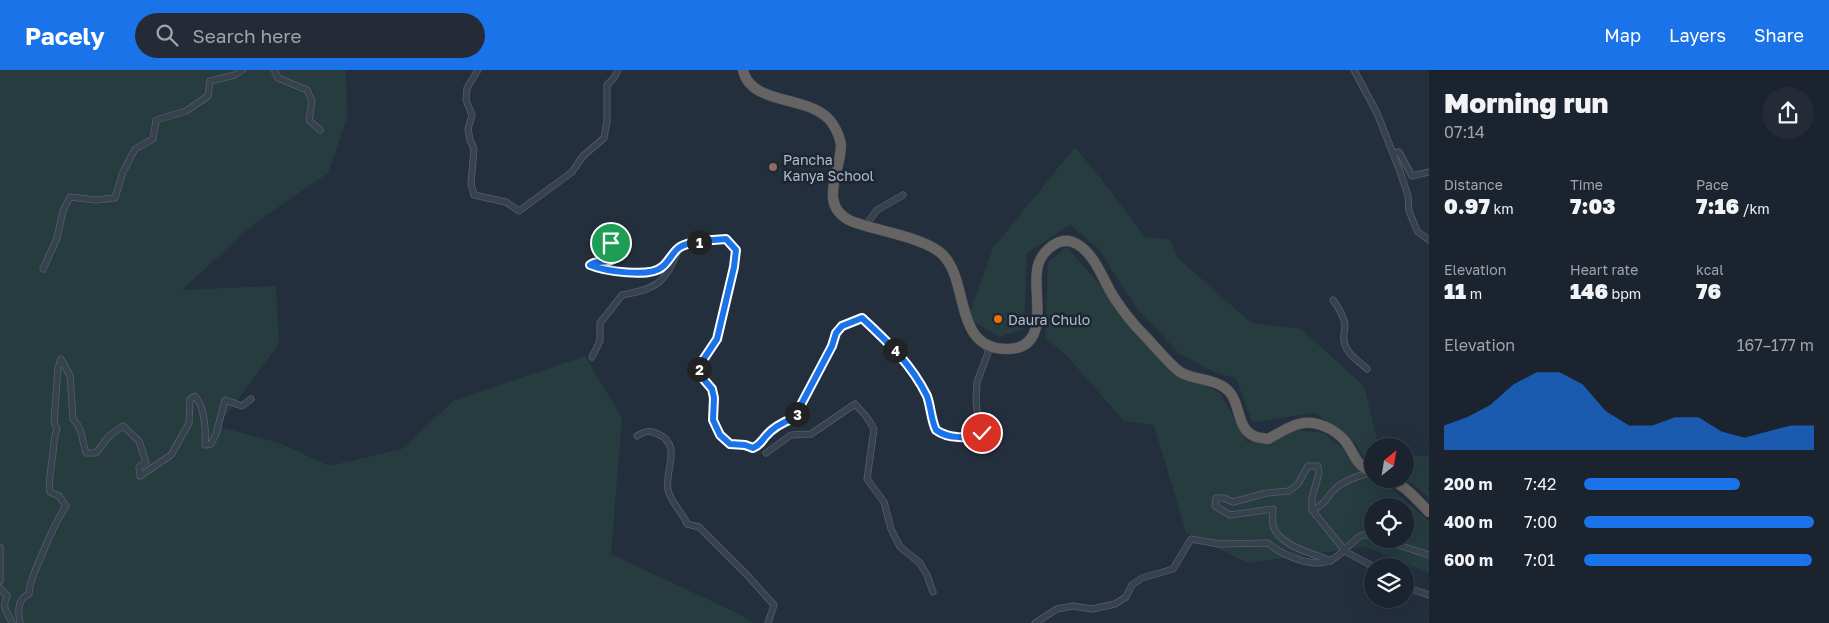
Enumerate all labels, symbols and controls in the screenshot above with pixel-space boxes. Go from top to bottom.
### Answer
search box [135,13,485,58]
text: Pacely [25,21,105,50]
icon: search [153,21,181,49]
text: Search here [193,24,301,47]
text: Map [1604,24,1641,46]
text: Layers [1669,24,1726,46]
text: Share [1754,24,1804,46]
text: Morning run [1444,86,1608,119]
button: share [1762,87,1814,139]
text: 07:14 [1444,122,1485,142]
place label: Pancha Kanya School [783,151,874,184]
marker: Pancha Kanya School [767,161,779,173]
text: Distance [1444,176,1503,193]
text: Time [1570,176,1603,193]
text: Pace [1696,176,1729,193]
text: 0.97 [1444,193,1490,219]
text: 7:03 [1570,193,1616,219]
text: 7:16 [1696,193,1739,219]
text: km [1490,200,1514,217]
text: /km [1739,200,1770,217]
pin [590,222,632,264]
icon: arrive [597,229,625,257]
pin: 1 [686,230,712,254]
text: 1 [696,234,703,251]
text: Elevation [1444,261,1506,278]
text: Heart rate [1570,261,1638,278]
text: kcal [1696,261,1724,278]
text: 11 [1444,278,1466,304]
text: 146 [1570,278,1608,304]
text: 76 [1696,278,1721,304]
text: m [1466,285,1482,302]
text: bpm [1608,285,1641,302]
place label: Daura Chulo [1008,311,1090,328]
marker: Daura Chulo [992,313,1004,325]
text: Elevation [1444,335,1515,355]
text: 167–177 m [1737,335,1814,355]
pin: 4 [882,338,908,362]
text: 4 [891,342,900,359]
pin: 2 [686,356,712,382]
text: 2 [695,361,704,378]
pin: 3 [784,402,810,426]
text: 3 [793,406,802,423]
pin [961,412,1003,454]
icon: check [968,419,996,447]
north arrow [1364,438,1414,488]
map controls [1364,438,1414,608]
text: 200 m [1444,474,1493,494]
text: 7:42 [1524,474,1556,494]
button: locate [1364,498,1414,548]
text: 400 m [1444,512,1493,532]
text: 7:00 [1524,512,1557,532]
text: 600 m [1444,550,1493,570]
text: 7:01 [1524,550,1555,570]
button: layers [1364,558,1414,608]

